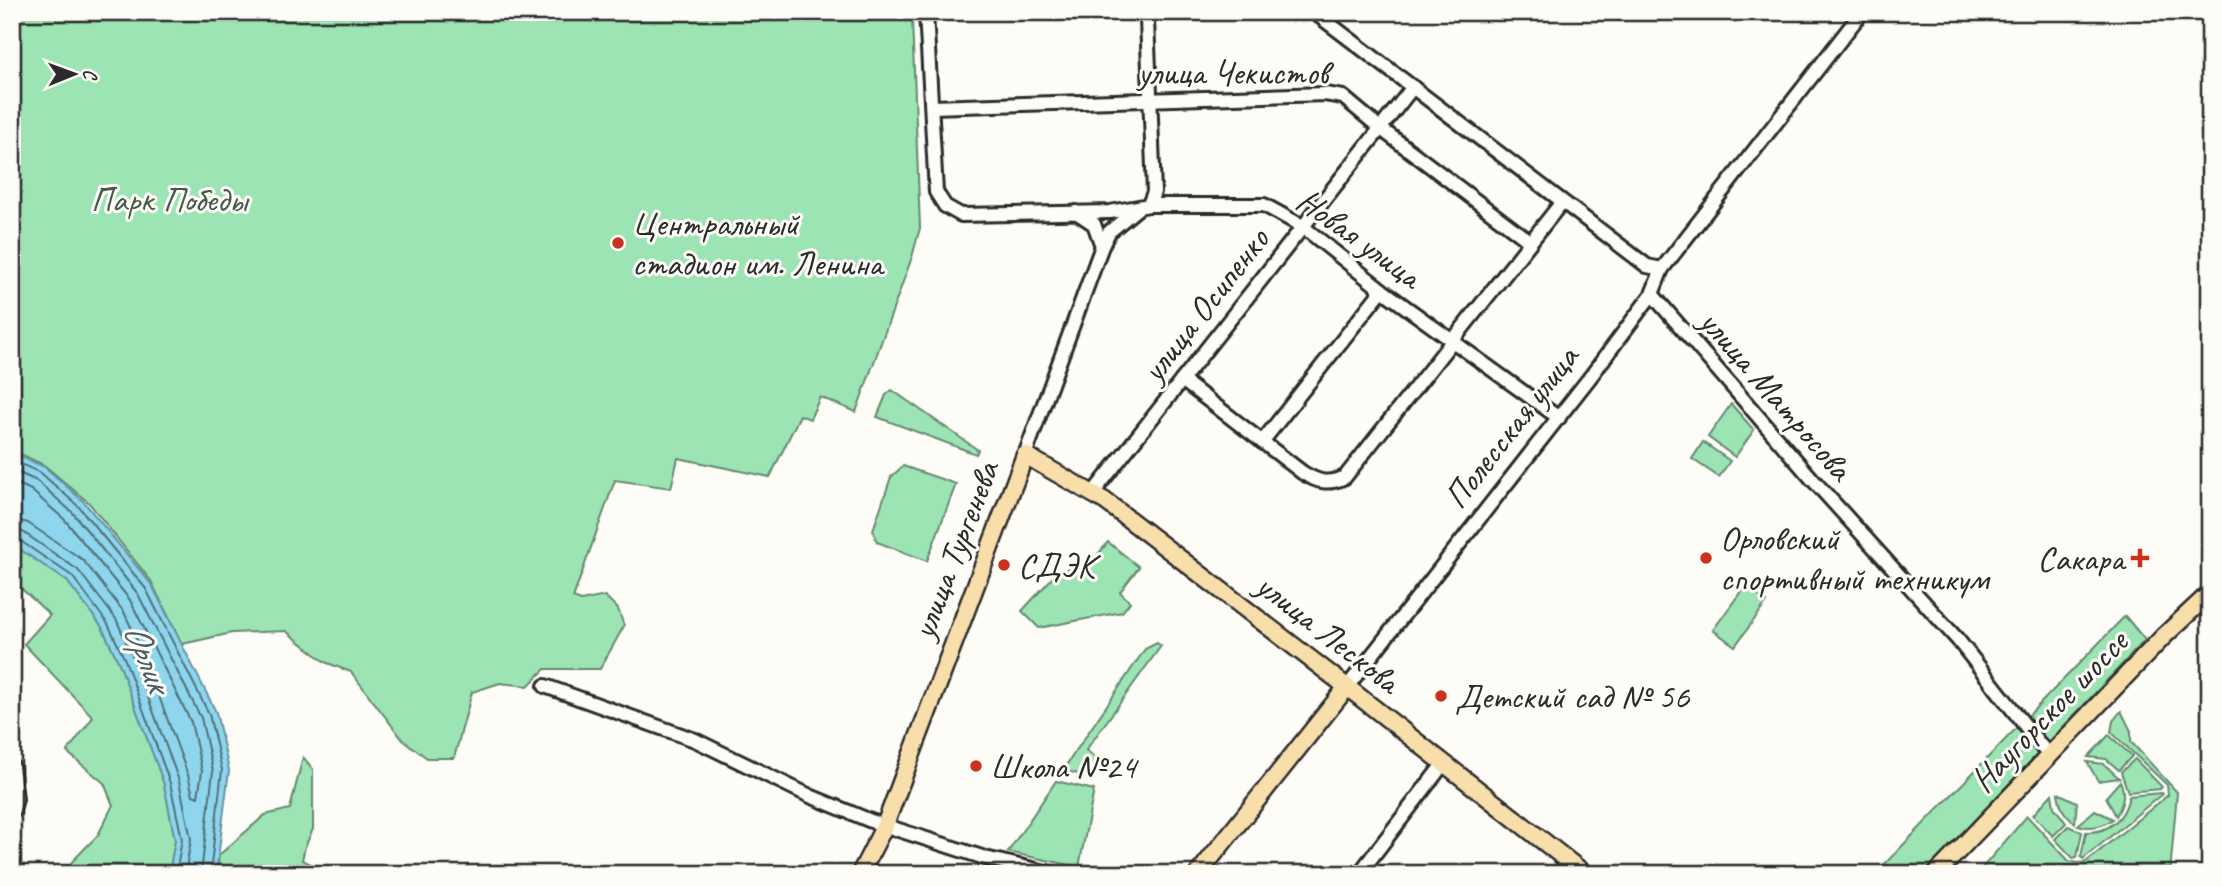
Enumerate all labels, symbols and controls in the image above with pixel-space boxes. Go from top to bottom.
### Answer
north arrow [38,38,108,108]
street label: улица Чекистов [1136,50,1335,95]
text: С [78,69,102,81]
park label: Парк Победы [91,177,250,222]
street label: Новая улица [1288,178,1432,300]
place label: Центральный стадион им. Ленина [632,201,885,286]
street label: улица Осипенко [1130,218,1280,393]
marker: Центральный стадион им. Ленина [610,235,626,251]
street label: улица Матросова [1688,299,1864,492]
street label: Полесская улица [1433,334,1590,517]
street label: улица Тургенева [900,452,1010,647]
place label: Орловский спортивный техникум [1720,516,1991,601]
place label: Сакара [2037,536,2127,581]
place label: СДЭК [1018,543,1101,588]
marker: Сакара [2130,548,2150,568]
marker: Орловский спортивный техникум [1698,550,1714,566]
marker: СДЭК [996,557,1012,573]
street label: улица Лескова [1245,562,1411,705]
water label: Орлик [113,615,185,704]
street label: Наугорское шоссе [1960,618,2139,802]
place label: Детский сад № 56 [1455,674,1691,719]
marker: Детский сад № 56 [1433,688,1449,704]
place label: Школа №24 [990,744,1139,789]
marker: Школа №24 [968,758,984,774]

